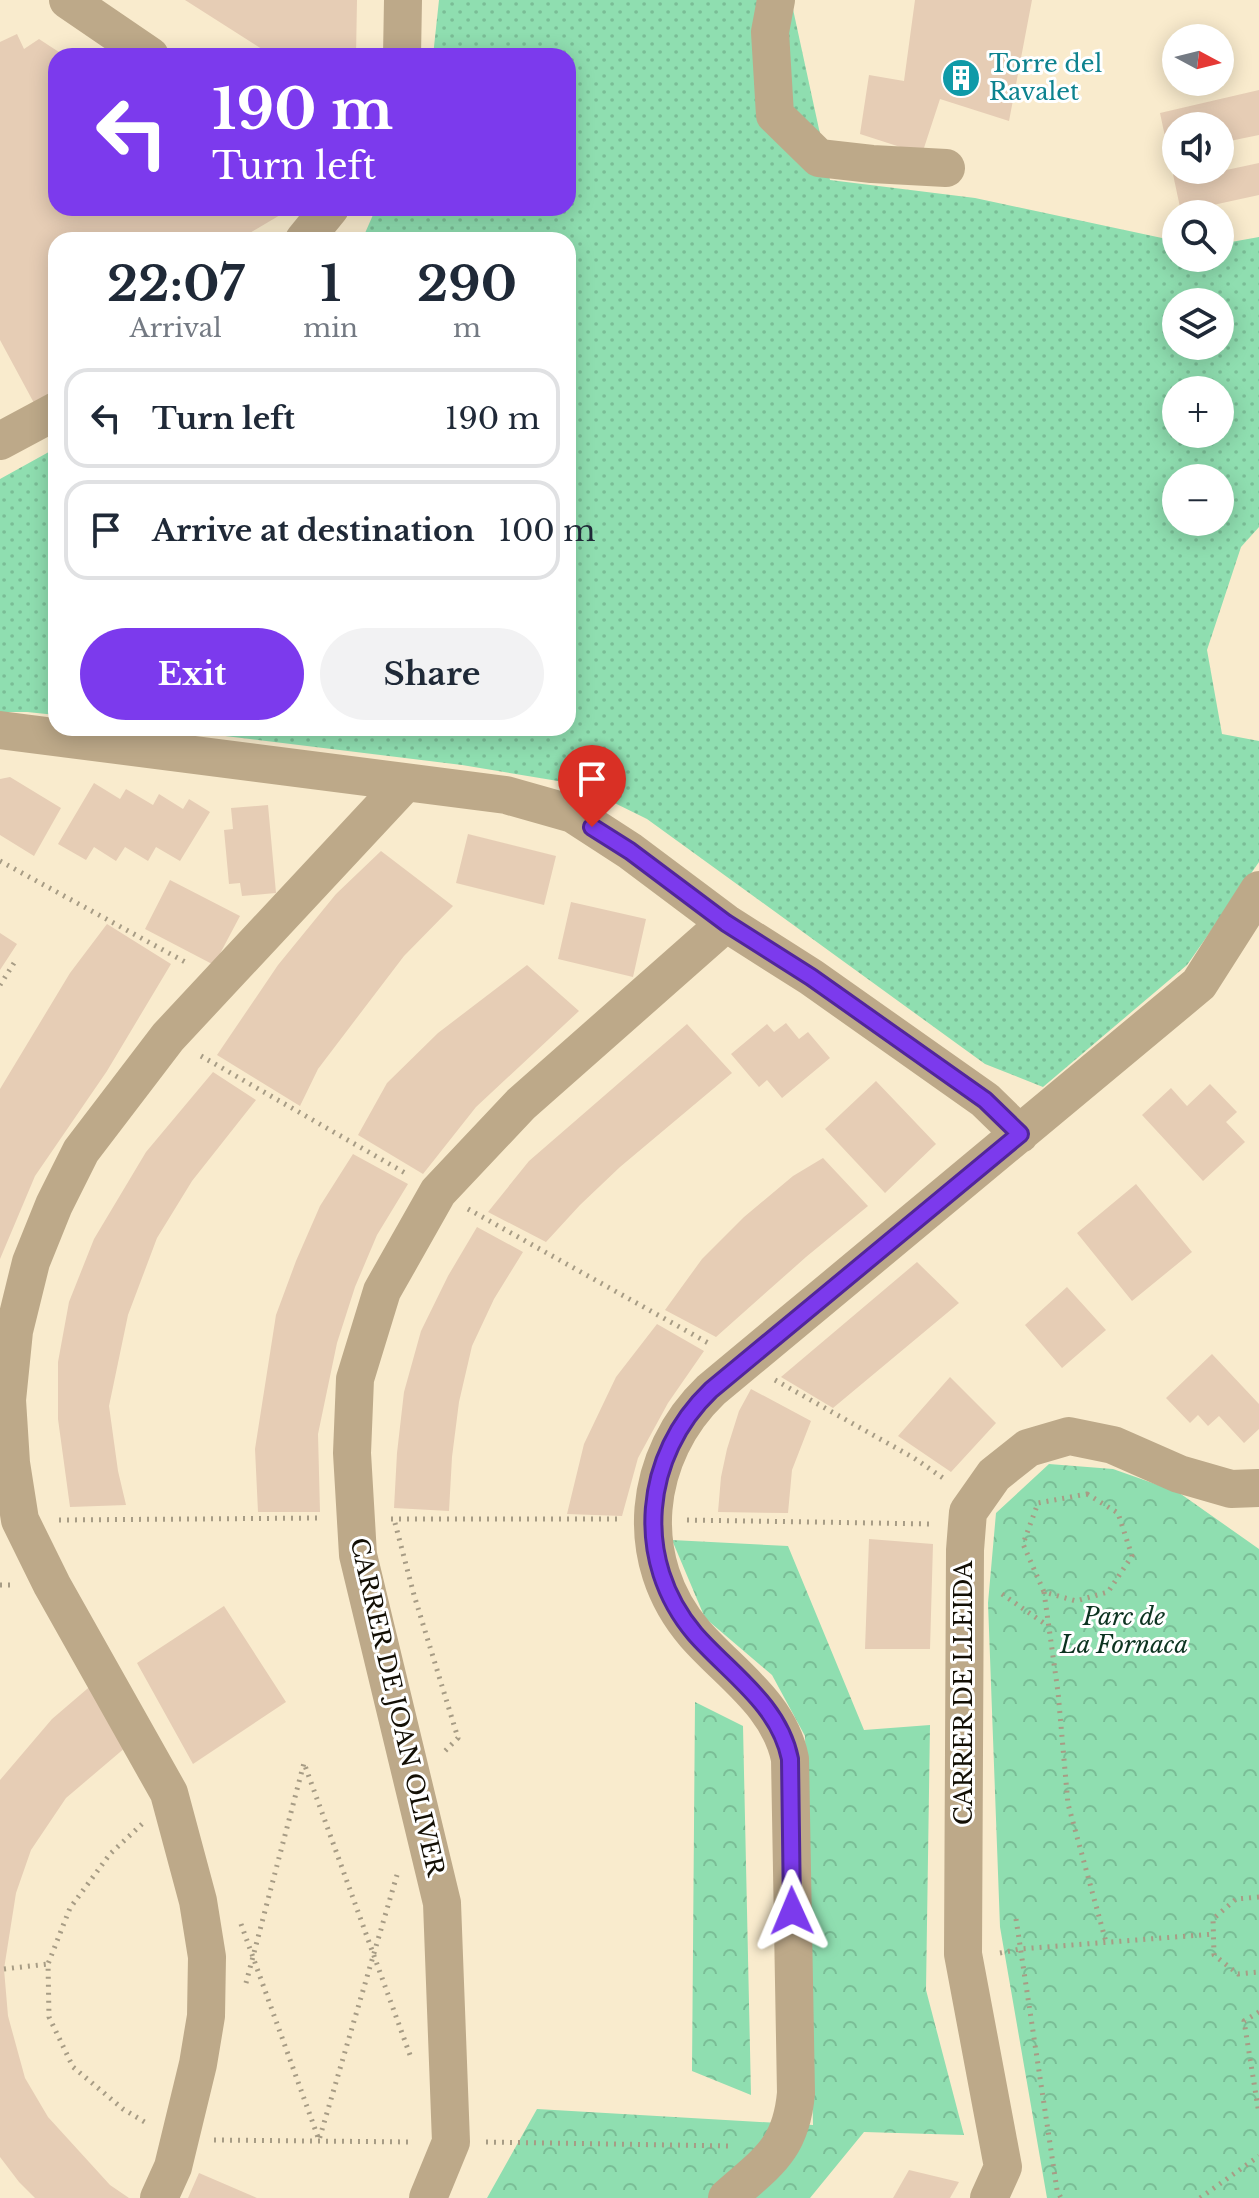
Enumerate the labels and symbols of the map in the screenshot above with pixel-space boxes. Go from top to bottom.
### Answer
north arrow [1162,24,1234,96]
place label: Torre del Ravalet [989,49,1103,106]
building icon: Torre del Ravalet [940,57,982,99]
pin [558,745,626,827]
street label: CARRER DE JOAN OLIVER [344,1535,451,1880]
street label: CARRER DE LLEIDA [949,1560,978,1825]
park label: Parc de La Fornaca [1059,1602,1188,1659]
position arrow [750,1869,834,1953]

